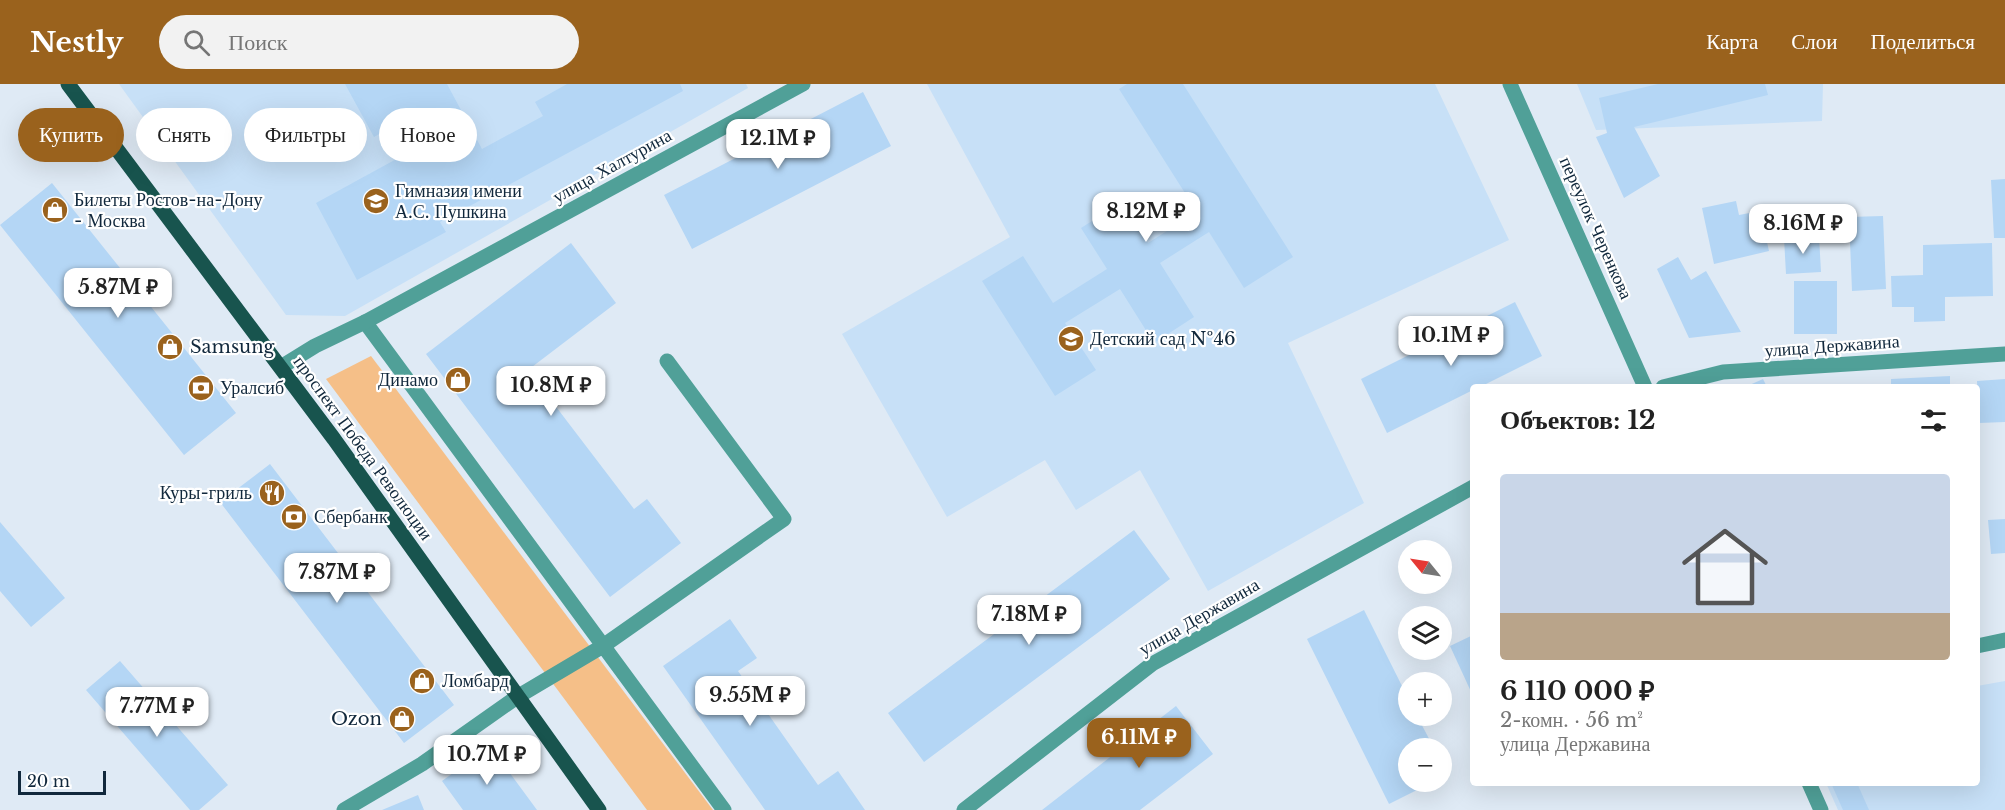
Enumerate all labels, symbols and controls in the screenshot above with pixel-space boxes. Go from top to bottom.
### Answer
search box [159,15,579,69]
text: Nestly [30,25,123,60]
icon: search [180,26,213,59]
text: Поиск [228,29,287,56]
text: Карта [1706,29,1758,55]
text: Слои [1791,29,1837,55]
text: Поделиться [1870,29,1975,55]
chip: Купить [18,108,124,162]
chip: Снять [136,108,232,162]
chip: Фильтры [244,108,367,162]
chip: Новое [379,108,477,162]
pin: 12.1M ₽ [723,119,833,170]
street label: улица Халтурина [549,124,675,208]
text: 12.1M ₽ [740,126,816,150]
street label: переулок Черенкова [1555,153,1637,303]
place label: Гимназия имени А.С. Пушкина [395,180,522,223]
school or university icon: Гимназия имени А.С. Пушкина [361,186,391,216]
place label: Билеты Ростов-на-Дону - Москва [74,189,262,232]
pin: 8.12M ₽ [1091,192,1201,243]
shop icon: Билеты Ростов-на-Дону - Москва [40,195,70,225]
text: 8.12M ₽ [1106,199,1186,223]
pin: 8.16M ₽ [1748,204,1858,255]
text: 8.16M ₽ [1763,211,1843,235]
pin: 5.87M ₽ [63,268,173,319]
text: 5.87M ₽ [78,275,158,299]
pin: 10.1M ₽ [1396,316,1506,367]
text: 10.1M ₽ [1412,323,1490,347]
school or university icon: Детский сад №46 [1056,324,1086,354]
place label: Детский сад №46 [1090,328,1236,350]
street label: улица Державина [1764,330,1900,362]
shop icon: Samsung [155,332,185,362]
place label: Samsung [190,336,275,358]
street label: проспект Победа Революции [289,352,437,545]
shop icon: Динамо [443,365,473,395]
pin: 10.8M ₽ [496,366,606,417]
place label: Динамо [378,369,438,391]
bank icon: Уралсиб [186,373,216,403]
text: 10.8M ₽ [510,373,592,397]
place label: Уралсиб [220,377,284,399]
text: Объектов: 12 [1500,404,1656,436]
icon: filters [1917,404,1950,437]
restaurant icon: Куры-гриль [257,478,287,508]
place label: Куры-гриль [160,482,252,504]
bank icon: Сбербанк [279,502,309,532]
place label: Сбербанк [314,506,388,528]
icon: home [1671,513,1779,621]
north arrow [1398,540,1452,594]
map controls [1398,540,1452,792]
pin: 7.87M ₽ [282,553,392,604]
text: 7.87M ₽ [298,560,376,584]
street label: улица Державина [1135,574,1263,660]
pin: 7.18M ₽ [974,595,1084,646]
text: 7.18M ₽ [991,602,1067,626]
button: layers [1398,606,1452,660]
shop icon: Ломбард [407,666,437,696]
place label: Ломбард [442,670,509,692]
button: + [1398,672,1452,726]
text: 6 110 000 ₽ [1500,675,1655,707]
pin: 9.55M ₽ [695,676,805,727]
text: 9.55M ₽ [709,683,791,707]
pin: 7.77M ₽ [102,687,212,738]
text: 7.77M ₽ [120,694,194,718]
shop icon: Ozon [387,704,417,734]
place label: Ozon [331,708,382,730]
text: 2-комн. · 56 m² [1500,708,1643,732]
pin: 6.11M ₽ [1084,718,1194,769]
text: 6.11M ₽ [1101,725,1177,749]
text: улица Державина [1500,732,1650,756]
pin: 10.7M ₽ [432,735,542,786]
button: − [1398,738,1452,792]
text: 10.7M ₽ [448,742,526,766]
scale bar [18,768,106,796]
text: 20 m [27,771,70,791]

